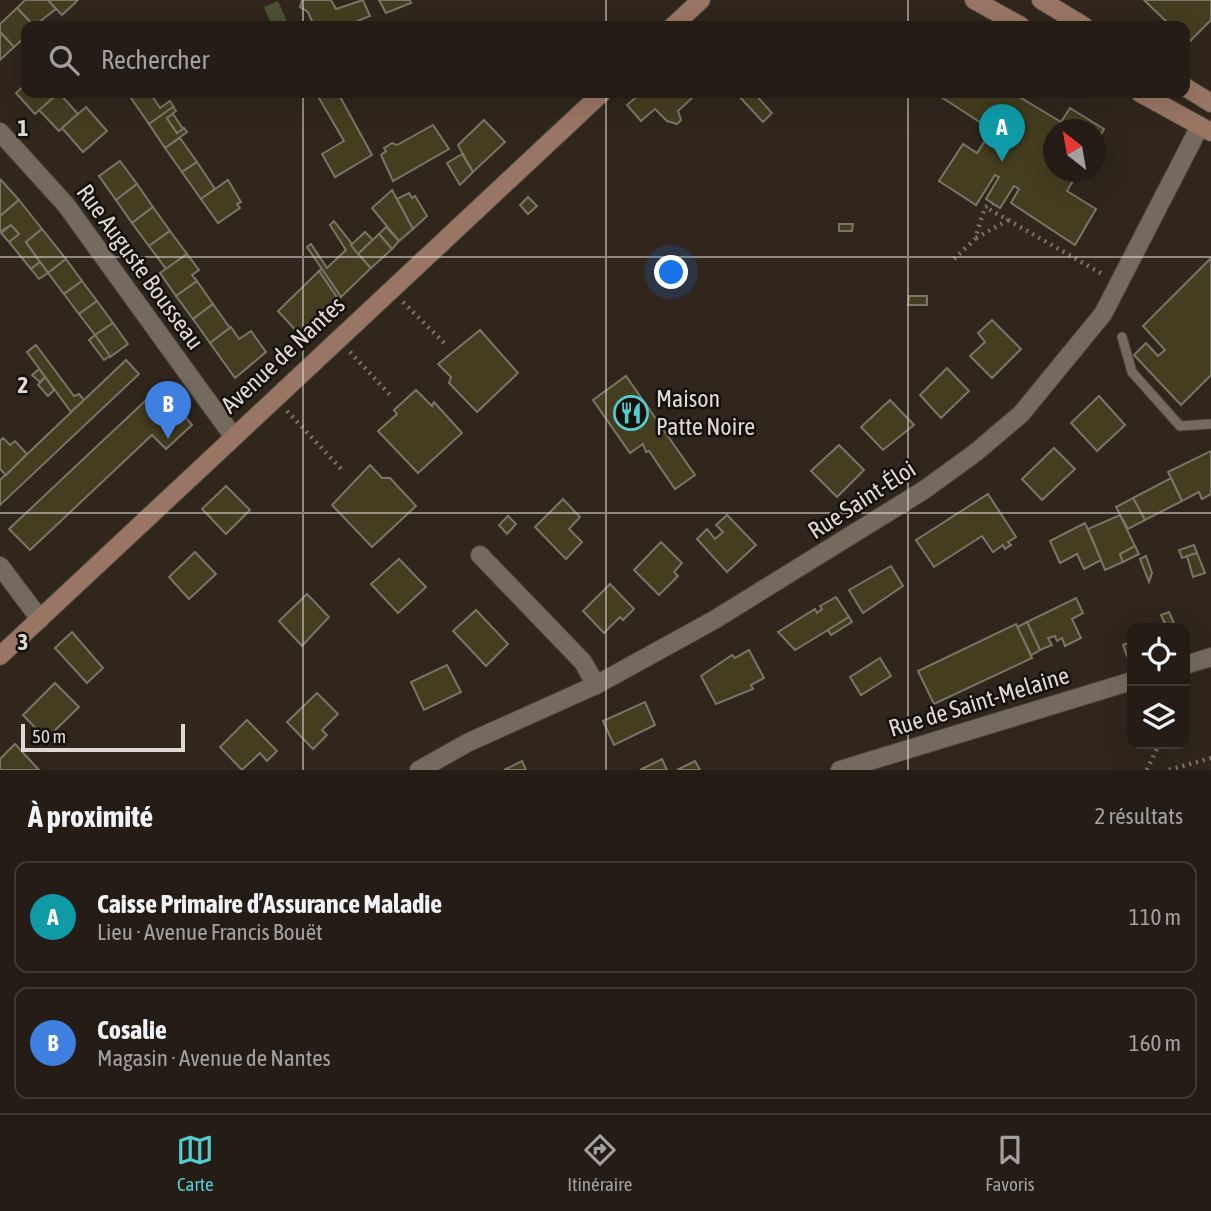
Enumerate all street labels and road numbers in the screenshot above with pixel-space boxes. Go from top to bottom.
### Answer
street label: Rue Auguste Bousseau [72,179,209,354]
street label: Avenue de Nantes [216,291,350,418]
street label: Rue Saint-Éloi [803,455,920,544]
street label: Rue de Saint-Melaine [885,661,1072,742]

